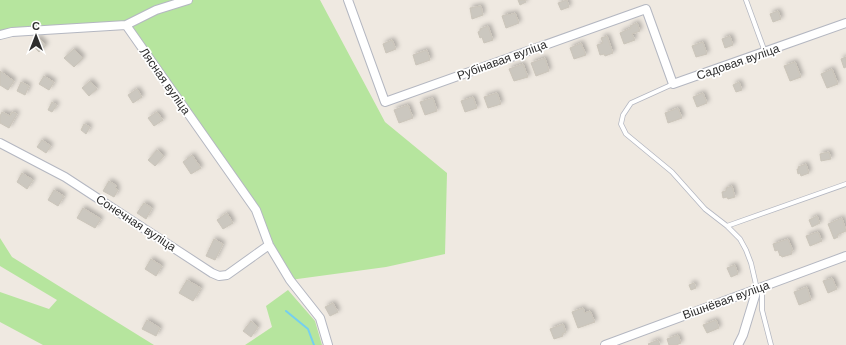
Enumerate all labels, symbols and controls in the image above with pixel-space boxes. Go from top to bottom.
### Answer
north arrow [16,16,56,56]
text: С [32,19,40,33]
street label: Рубінавая вуліца [455,36,550,84]
street label: Садовая вуліца [694,40,782,84]
street label: Лясная вуліца [136,44,194,118]
street label: Сонечная вуліца [93,191,179,255]
street label: Вішнёвая вуліца [680,277,772,323]

